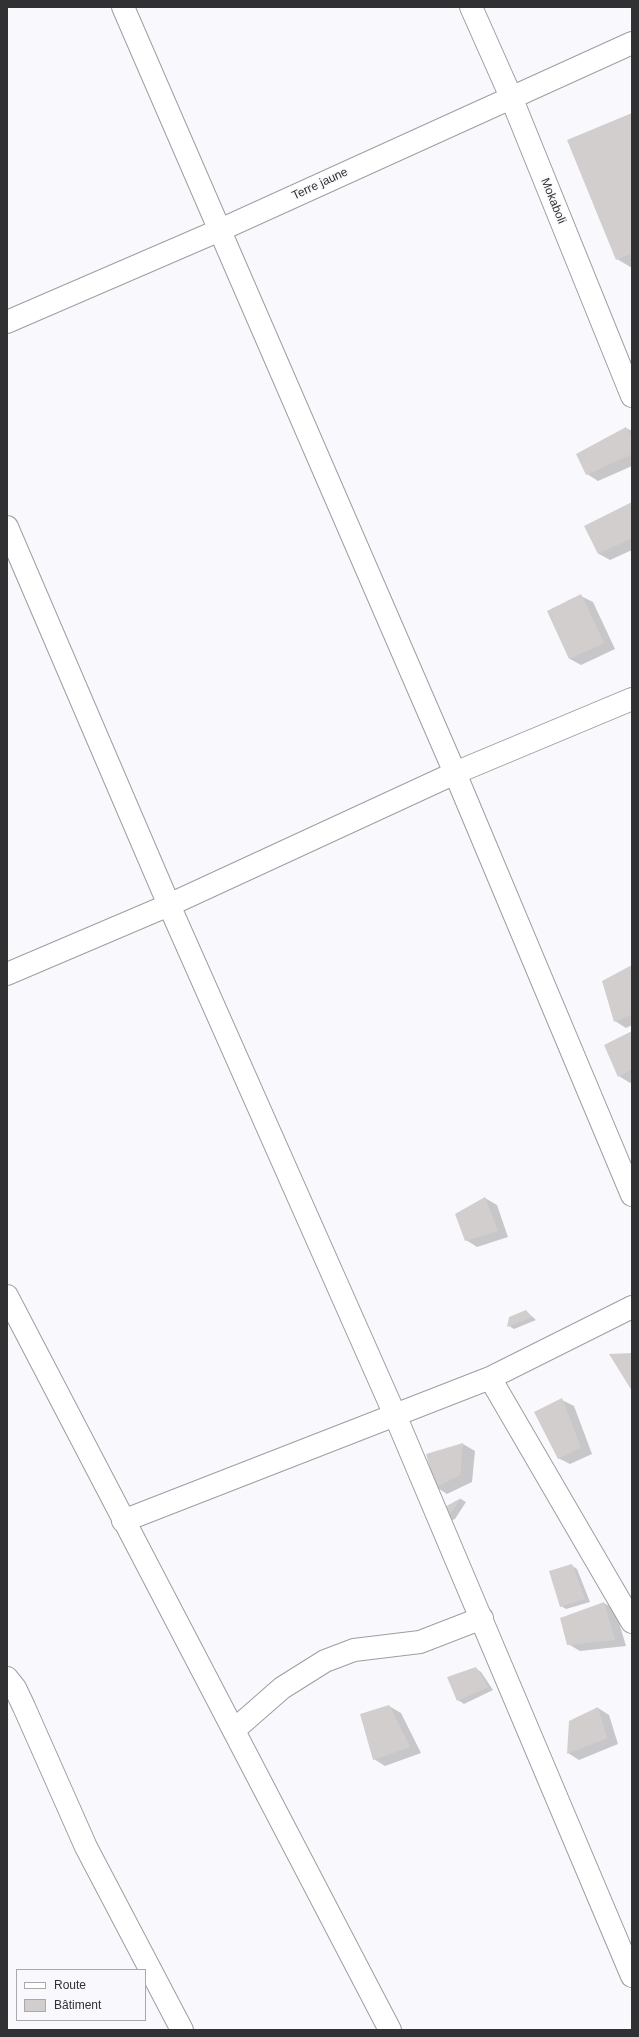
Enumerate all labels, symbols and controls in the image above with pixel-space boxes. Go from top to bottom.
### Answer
street label: Terre jaune [290,165,350,203]
street label: Mokaboli [537,176,569,226]
legend [16,1969,146,2021]
text: Route [54,1978,86,1992]
text: Bâtiment [54,1998,101,2012]

